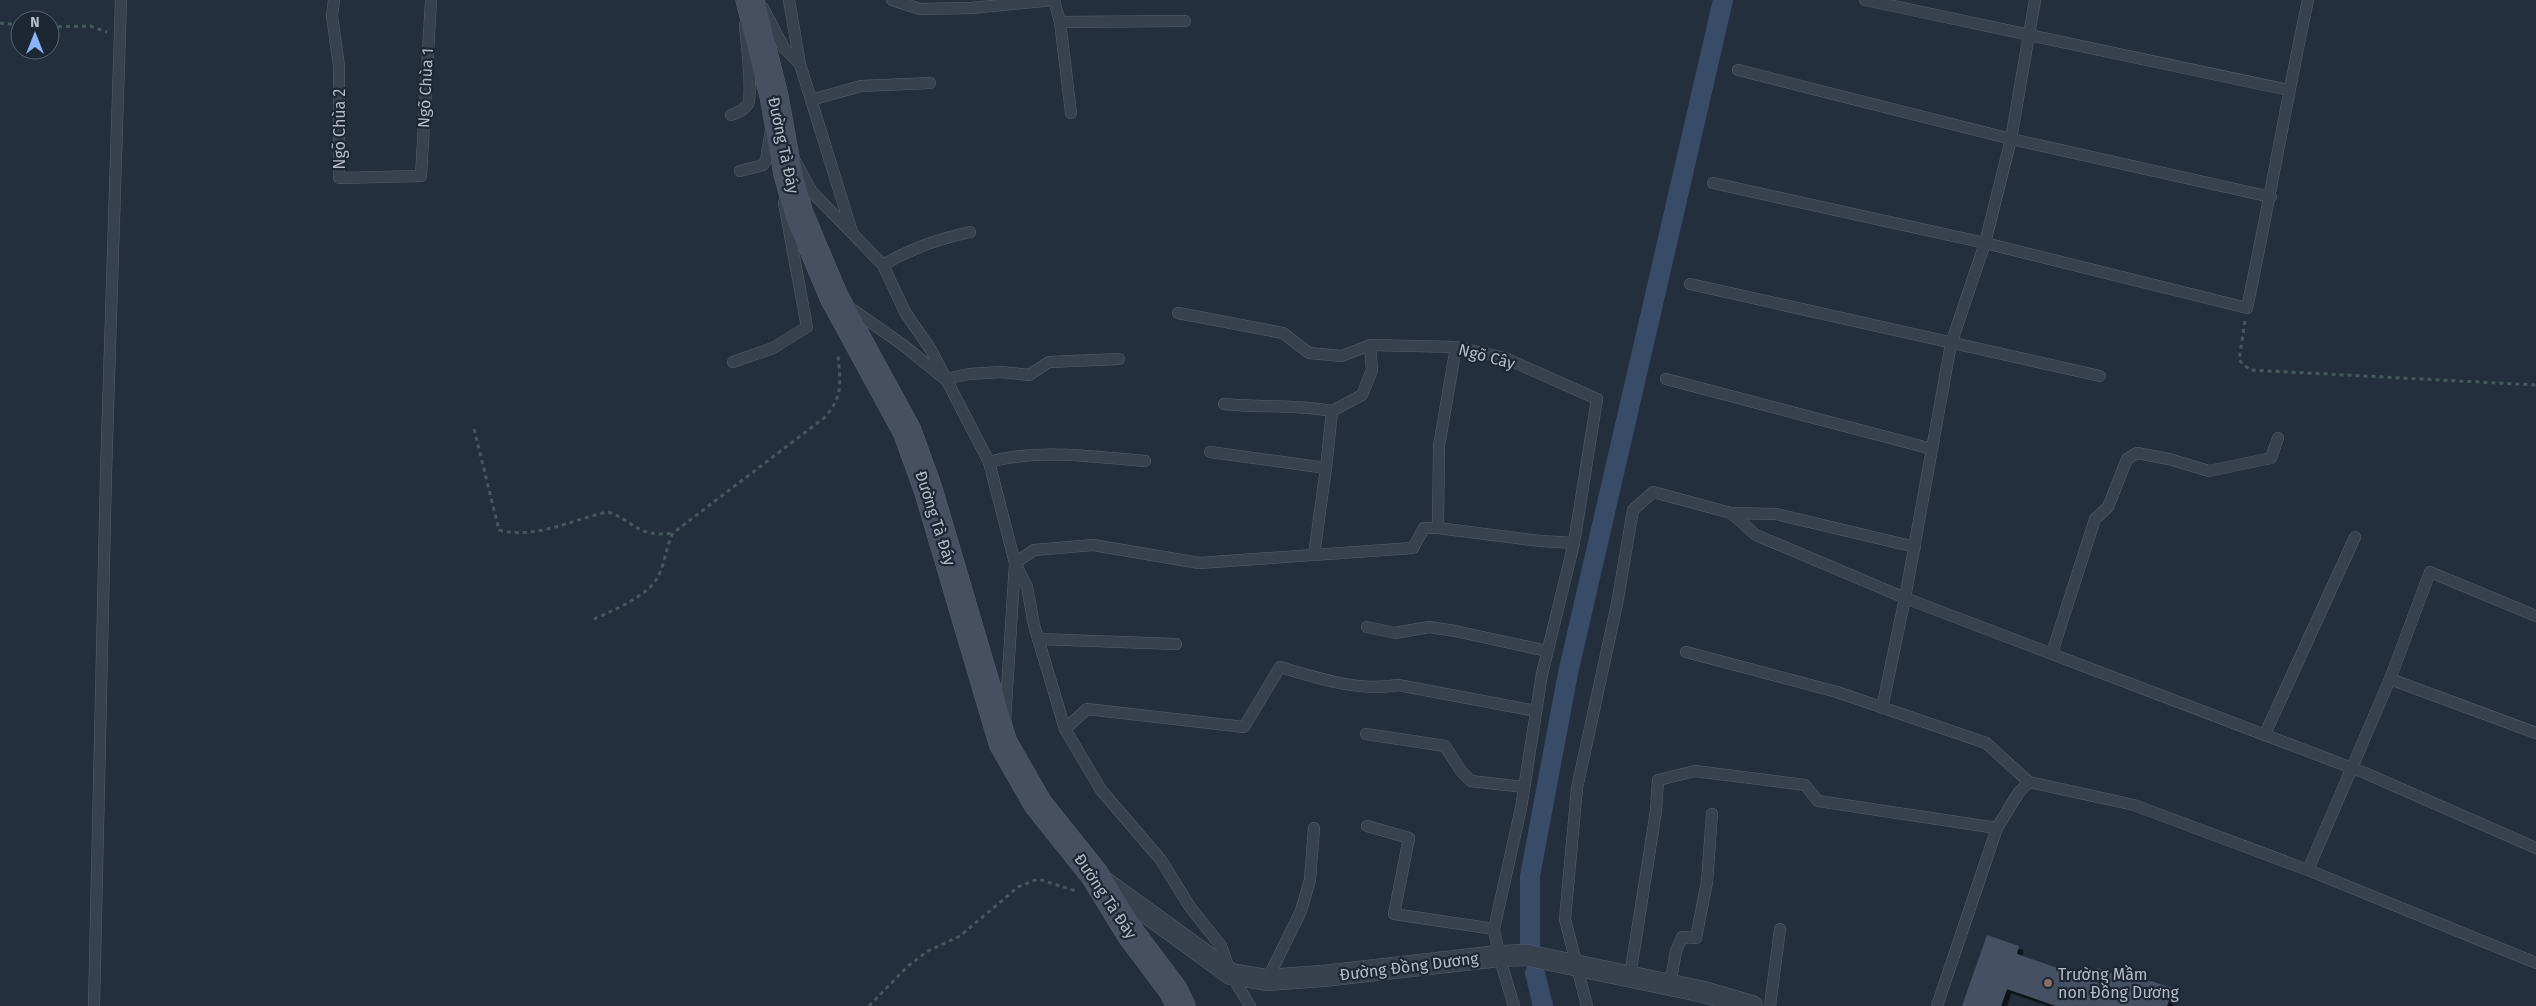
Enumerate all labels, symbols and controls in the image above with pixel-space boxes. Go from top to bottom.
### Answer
north arrow [10,10,60,60]
text: N [30,14,40,31]
street label: Ngõ Chùa 1 [414,48,437,128]
street label: Ngõ Chùa 2 [330,88,349,169]
street label: Đường Tà Đáy [764,95,803,195]
street label: Ngõ Cây [1457,340,1517,373]
street label: Đường Tà Đáy [911,468,960,568]
street label: Đường Tà Đáy [1070,850,1141,942]
street label: Đường Đồng Dương [1338,947,1480,984]
place label: Trường Mầm non Đồng Dương [2058,964,2180,1002]
marker: Trường Mầm non Đồng Dương [2042,977,2054,989]

